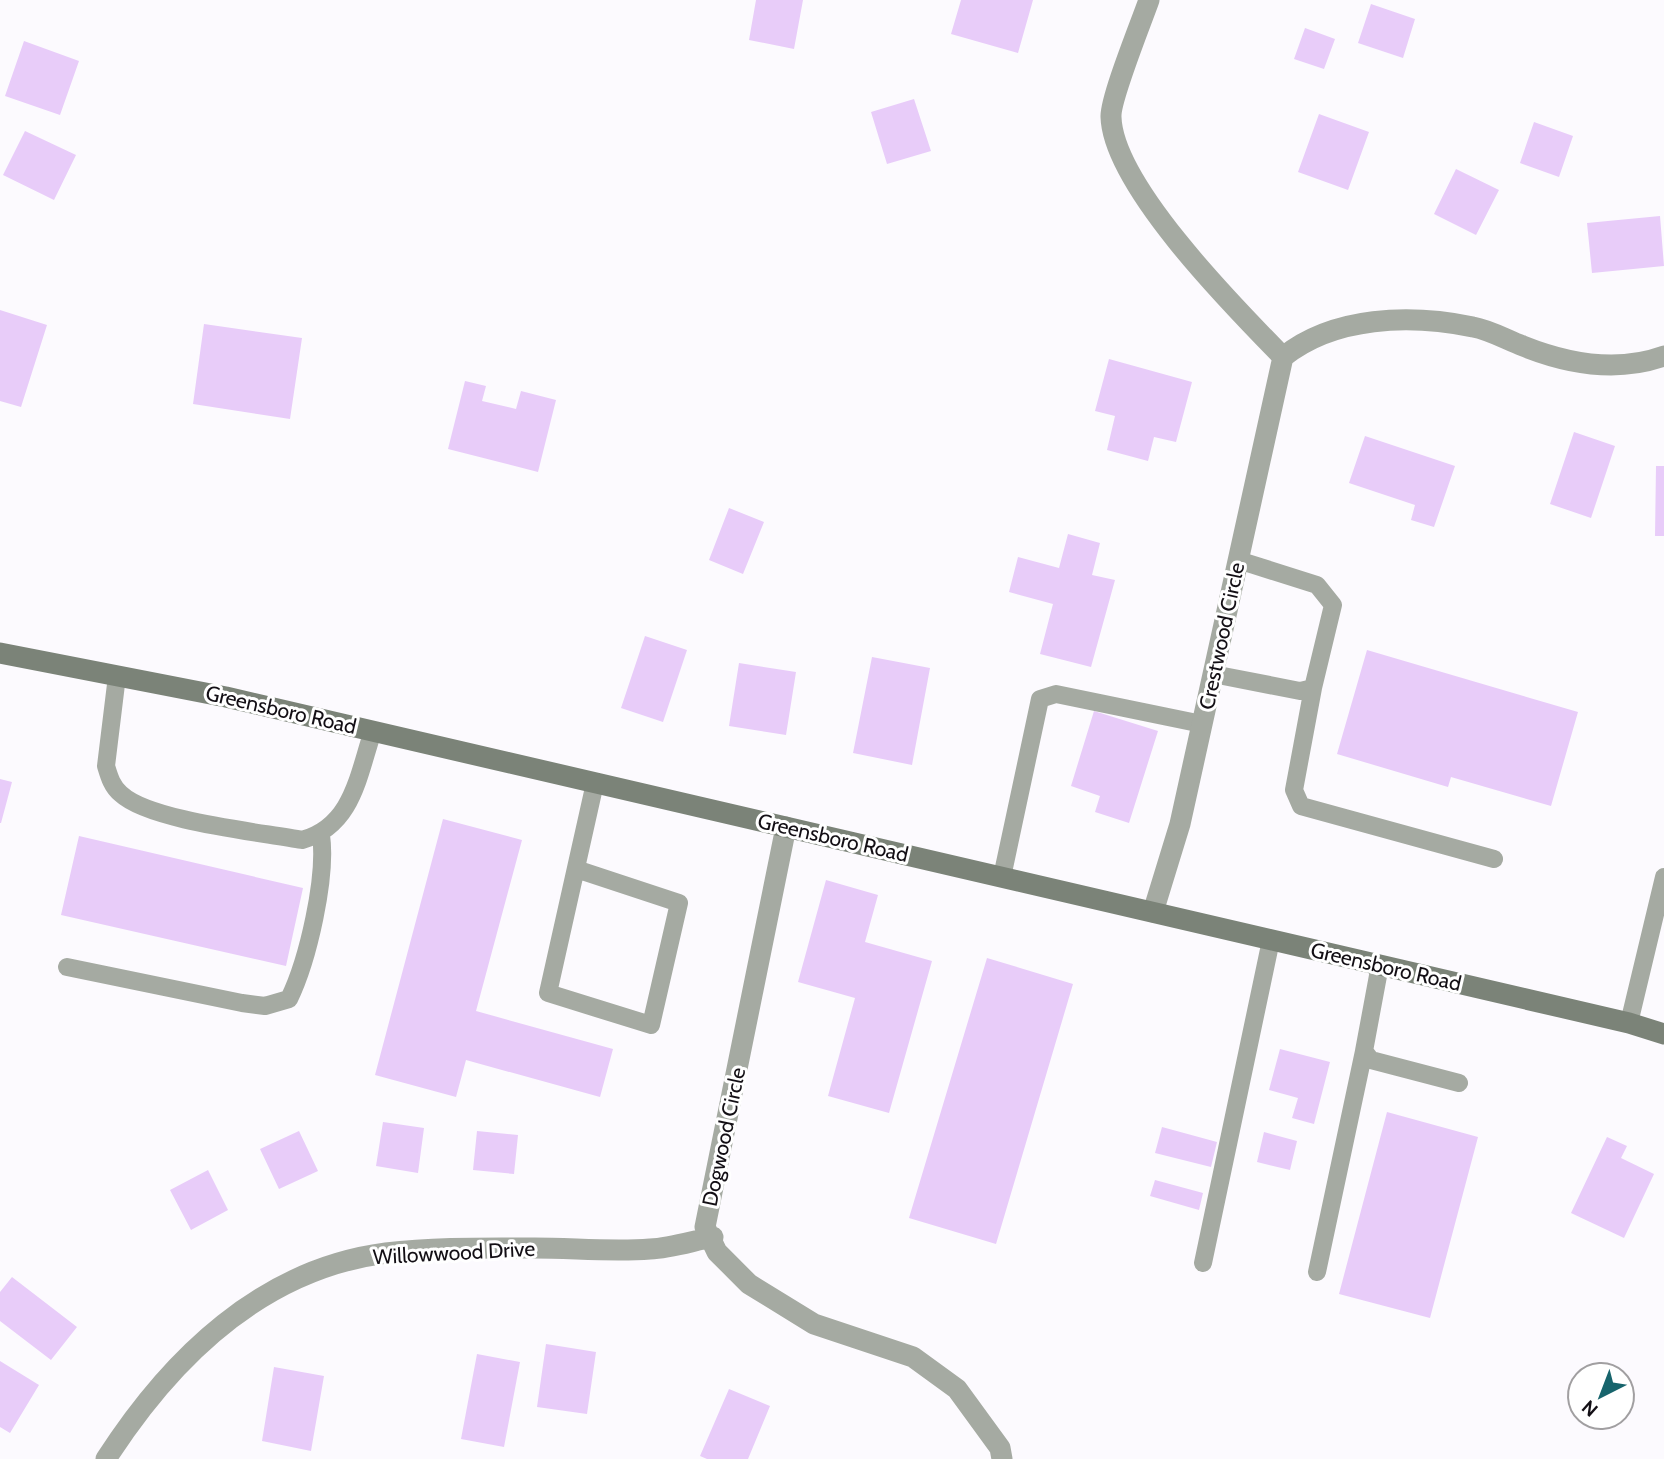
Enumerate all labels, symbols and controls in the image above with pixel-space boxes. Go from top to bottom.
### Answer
street label: Crestwood Circle [1194,560,1249,712]
street label: Greensboro Road [203,680,359,739]
street label: Greensboro Road [755,808,911,867]
street label: Greensboro Road [1308,937,1464,996]
street label: Dogwood Circle [697,1065,750,1209]
street label: Willowwood Drive [372,1236,536,1269]
north arrow [1566,1361,1636,1431]
text: N [1577,1395,1603,1421]

